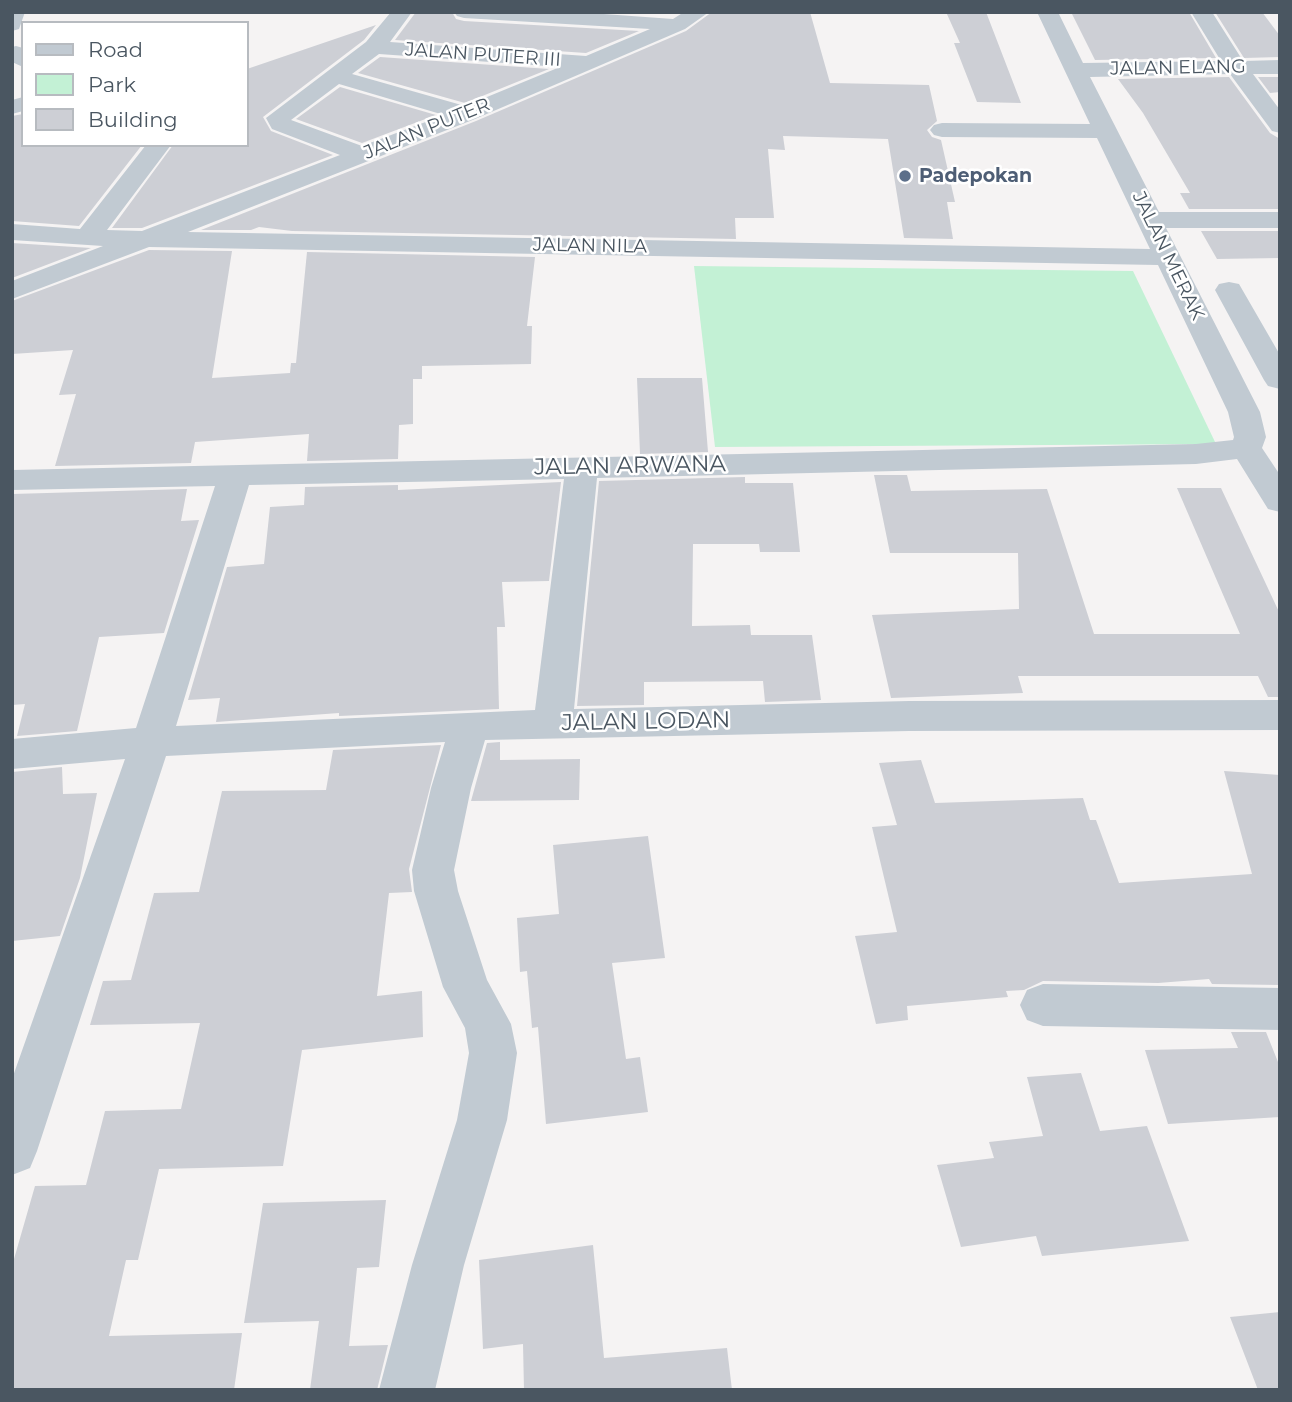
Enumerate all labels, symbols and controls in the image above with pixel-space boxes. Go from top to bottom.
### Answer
legend [21,21,248,147]
text: Road [88,37,143,62]
street label: JALAN PUTER III [404,38,562,72]
street label: JALAN ELANG [1110,55,1246,81]
text: Park [88,72,136,97]
street label: JALAN PUTER [361,93,493,165]
text: Building [88,107,178,132]
place label: Padepokan [919,165,1032,187]
marker: Padepokan [897,168,913,184]
street label: JALAN MERAK [1127,188,1209,324]
street label: JALAN NILA [533,234,647,258]
street label: JALAN ARWANA [534,451,726,481]
street label: JALAN LODAN [561,707,731,737]

